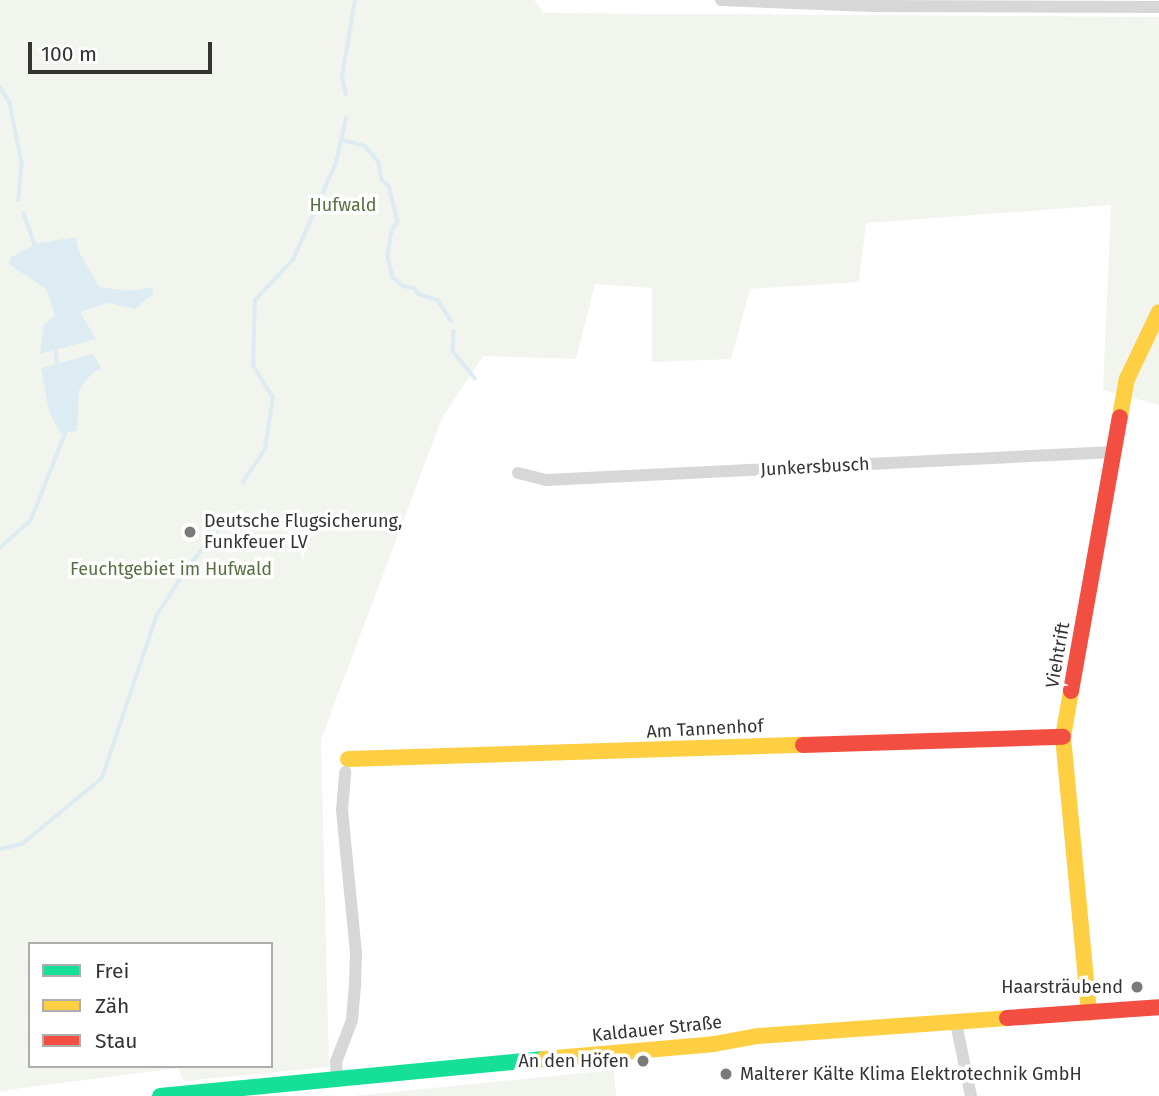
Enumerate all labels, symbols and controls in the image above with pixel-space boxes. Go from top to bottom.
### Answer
scale bar [32,28,215,72]
text: 100 m [41,41,97,67]
park label: Hufwald [310,194,376,216]
street label: Junkersbusch [760,453,870,481]
place label: Deutsche Flugsicherung, Funkfeuer LV [204,511,402,554]
marker: Deutsche Flugsicherung, Funkfeuer LV [182,524,198,540]
park label: Feuchtgebiet im Hufwald [70,558,272,580]
street label: Viehtrift [1042,620,1074,690]
street label: Am Tannenhof [646,715,764,743]
legend [28,942,273,1068]
text: Frei [95,958,129,984]
place label: Haarsträubend [1001,976,1123,998]
marker: Haarsträubend [1129,979,1145,995]
text: Zäh [95,993,129,1019]
street label: Kaldauer Straße [591,1011,723,1047]
text: Stau [95,1028,138,1054]
place label: An den Höfen [519,1050,629,1072]
marker: An den Höfen [635,1053,651,1069]
place label: Malterer Kälte Klima Elektrotechnik GmbH [740,1063,1082,1085]
marker: Malterer Kälte Klima Elektrotechnik GmbH [718,1066,734,1082]

